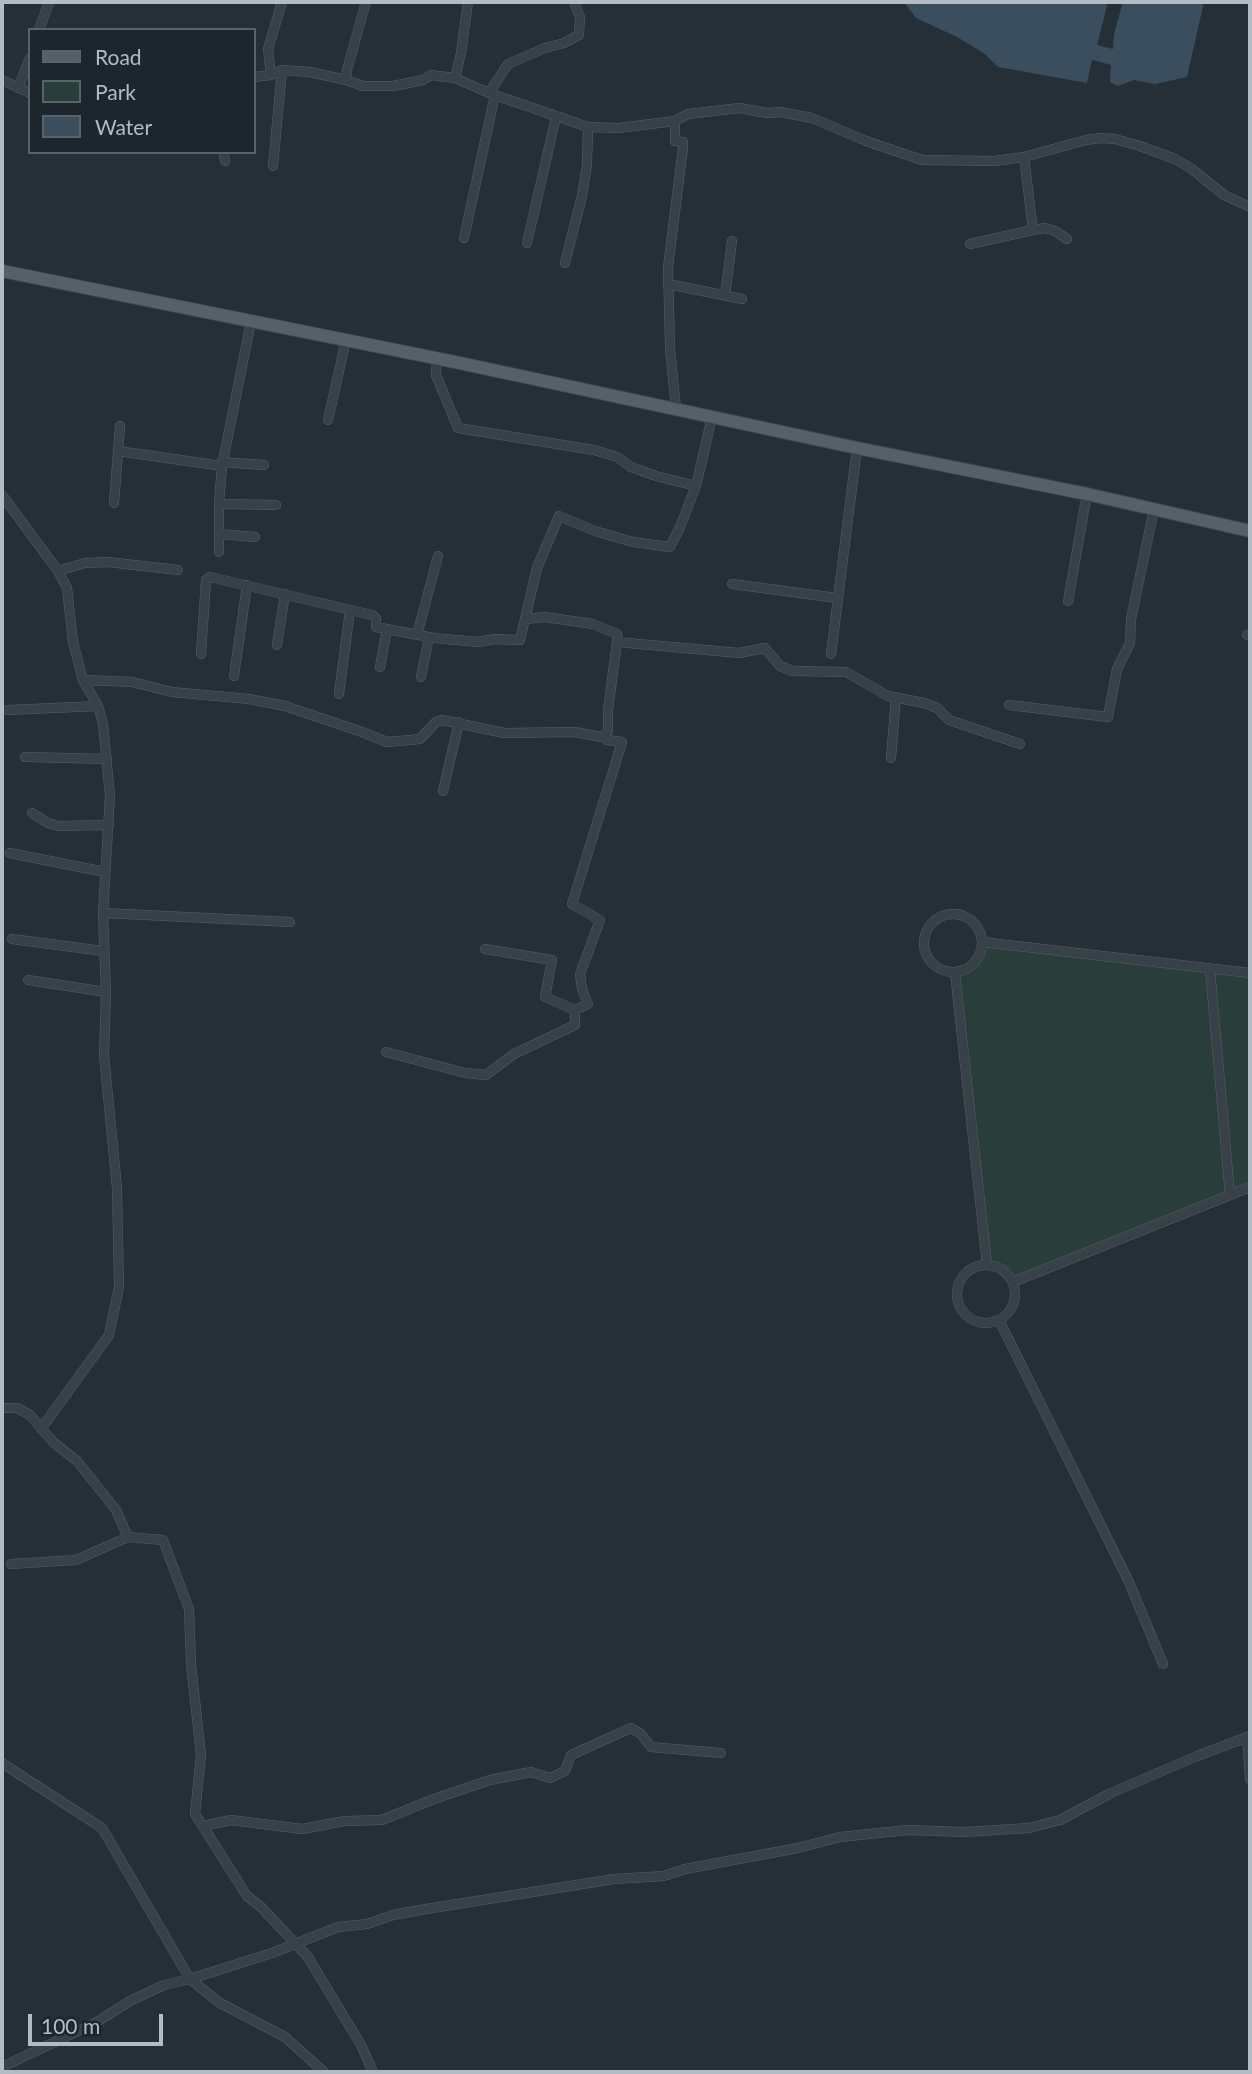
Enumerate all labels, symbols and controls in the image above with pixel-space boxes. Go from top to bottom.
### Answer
legend [28,28,256,154]
text: Road [95,44,142,69]
text: Park [95,79,136,104]
text: Water [95,114,152,139]
scale bar [32,2000,166,2044]
text: 100 m [41,2013,100,2038]

